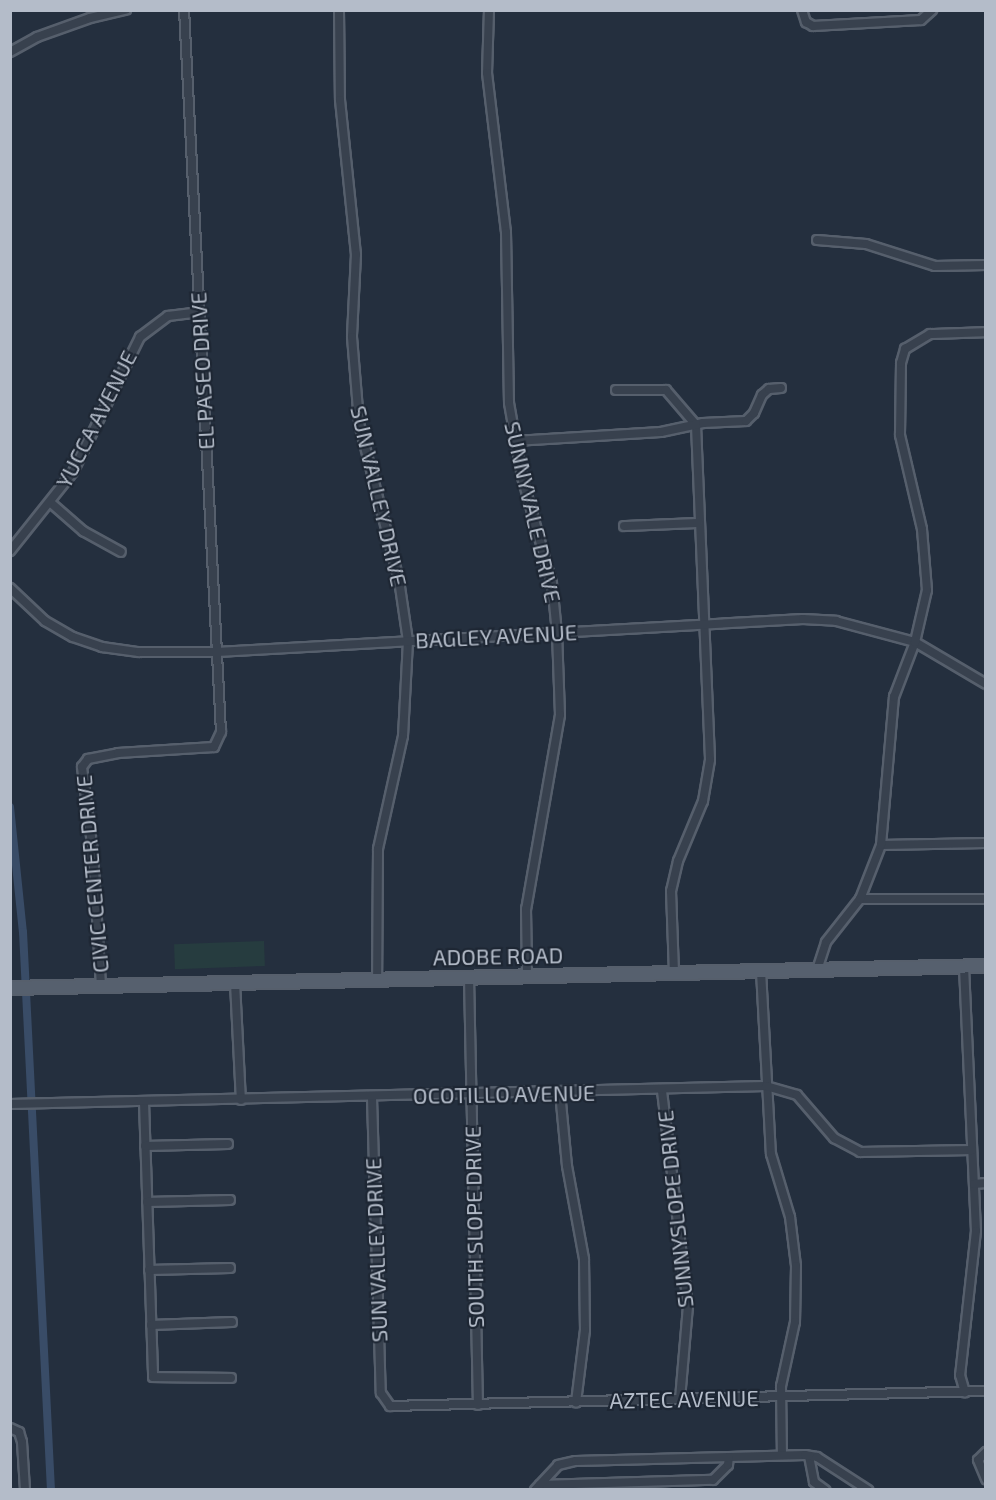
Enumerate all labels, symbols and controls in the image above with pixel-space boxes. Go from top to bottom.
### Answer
street label: EL PASEO DRIVE [185,291,219,451]
street label: YUCCA AVENUE [50,345,142,493]
street label: SUN VALLEY DRIVE [345,403,413,589]
street label: SUNNYVALE DRIVE [499,419,567,605]
street label: BAGLEY AVENUE [414,619,578,653]
street label: CIVIC CENTER DRIVE [70,774,114,974]
street label: ADOBE ROAD [433,942,563,970]
street label: OCOTILLO AVENUE [412,1079,596,1109]
street label: SUNNYSLOPE DRIVE [652,1109,698,1309]
street label: SOUTH SLOPE DRIVE [459,1126,489,1328]
street label: SUN VALLEY DRIVE [360,1157,392,1343]
street label: AZTEC AVENUE [609,1384,759,1414]

